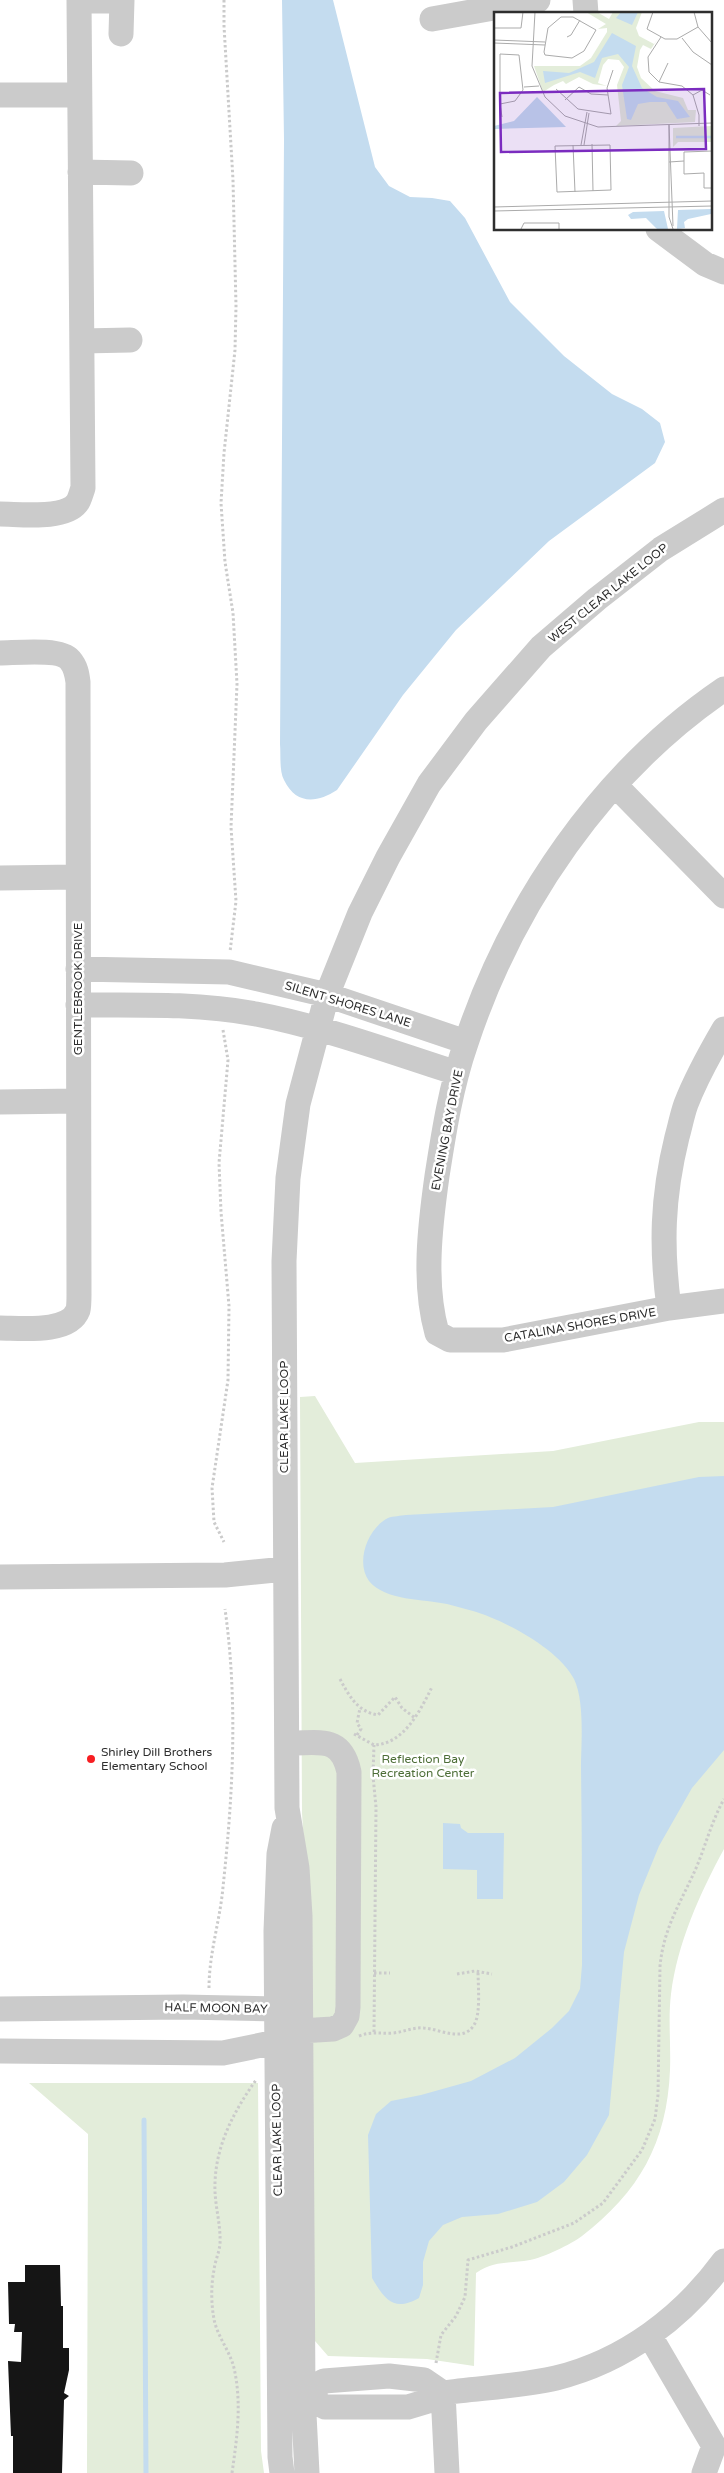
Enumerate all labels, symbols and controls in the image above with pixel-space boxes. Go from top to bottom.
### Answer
inset map [494,12,712,230]
street label: WEST CLEAR LAKE LOOP [545,540,671,646]
street label: GENTLEBROOK DRIVE [71,922,85,1055]
street label: SILENT SHORES LANE [283,978,413,1030]
street label: EVENING BAY DRIVE [428,1068,466,1192]
street label: CATALINA SHORES DRIVE [503,1305,657,1345]
street label: CLEAR LAKE LOOP [277,1361,291,1473]
place label: Shirley Dill Brothers Elementary School [101,1745,213,1773]
park label: Reflection Bay Recreation Center [372,1752,475,1780]
marker: Shirley Dill Brothers Elementary School [85,1753,97,1765]
street label: HALF MOON BAY [164,2000,268,2016]
street label: CLEAR LAKE LOOP [269,2084,285,2196]

